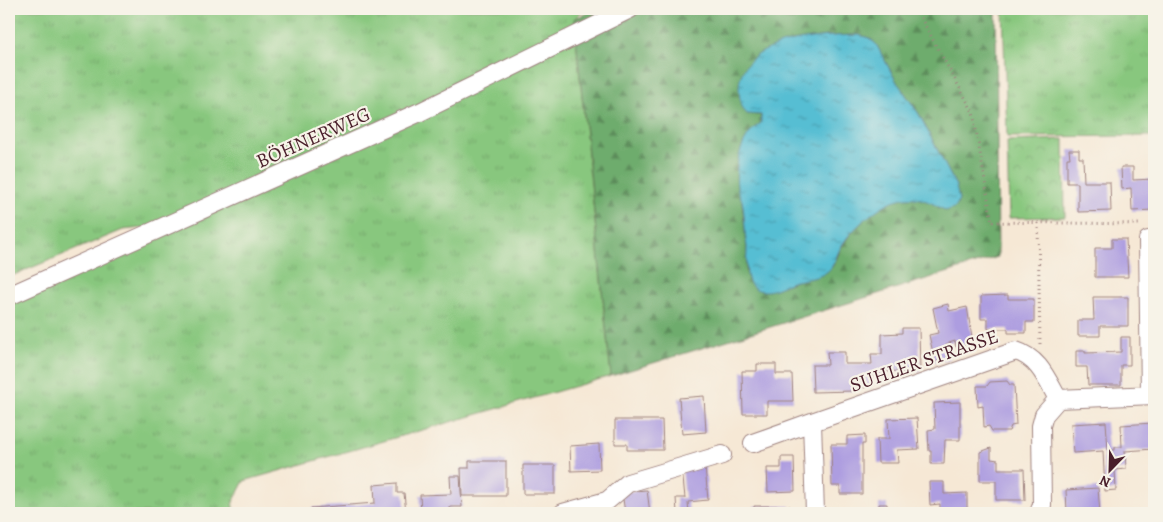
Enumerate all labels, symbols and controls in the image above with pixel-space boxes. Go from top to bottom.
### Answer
street label: BÖHNERWEG [252,100,374,175]
street label: SUHLER STRASSE [846,322,1002,399]
north arrow [1086,444,1136,494]
text: N [1097,471,1114,492]

